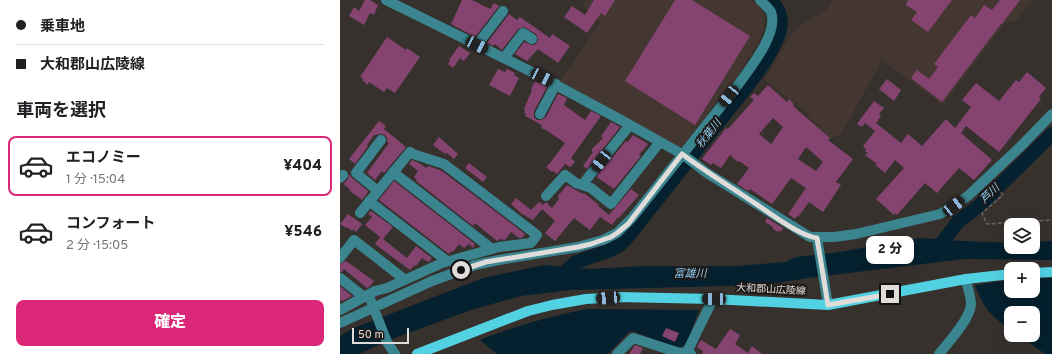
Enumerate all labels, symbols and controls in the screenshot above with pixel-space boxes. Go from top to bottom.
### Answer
text: 乗車地 [40,18,85,37]
car [464,34,490,56]
text: 大和郡山広陵線 [40,56,145,75]
car [529,66,555,88]
car [717,83,741,109]
text: 車両を選択 [16,100,106,123]
water label: 秋葉川 [693,116,725,151]
icon: car [18,148,54,184]
car [589,148,613,174]
text: エコノミー [66,149,141,168]
text: ¥404 [283,157,322,176]
text: 1 分 · 15:04 [66,172,125,188]
water label: 芦川 [977,181,1003,207]
car [941,194,967,218]
icon: car [18,214,54,250]
text: コンフォート [66,215,156,234]
map controls [1004,218,1040,342]
button: layers [1004,218,1040,254]
text: ¥546 [284,223,322,242]
callout: 2 分 [866,236,914,264]
text: 2 分 · 15:05 [66,238,128,254]
text: 2 分 [878,242,902,258]
route start [452,261,470,279]
button: + [1004,262,1040,298]
water label: 富雄川 [674,267,707,281]
street label: 大和郡山広陵線 [736,282,806,298]
route end [881,285,899,303]
car [596,291,620,305]
car [702,293,726,305]
button: 確定 [16,300,324,346]
button: − [1004,306,1040,342]
scale bar [352,326,409,345]
text: 50 m [358,328,384,342]

